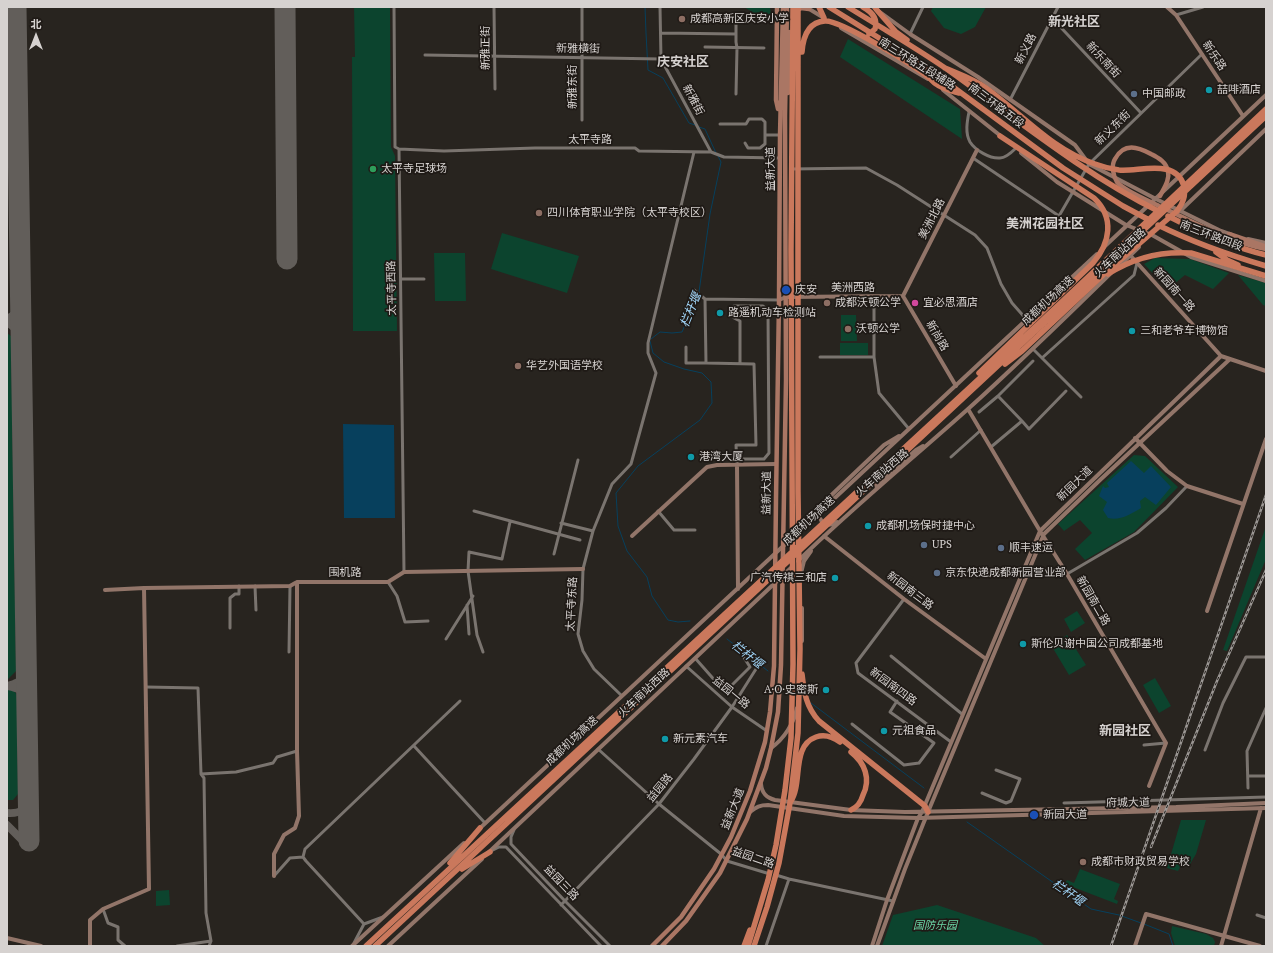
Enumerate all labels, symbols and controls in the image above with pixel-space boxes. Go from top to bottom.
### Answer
place label: 成都高新区庆安小学 [690,12,789,26]
marker: 成都高新区庆安小学 [677,14,687,24]
district label: 新光社区 [1048,14,1100,30]
north arrow [16,16,56,56]
text: 北 [31,17,42,31]
street label: 新雅正街 [479,26,493,70]
street label: 新义路 [1013,31,1039,67]
street label: 南三环路五段辅路 [876,35,958,93]
street label: 新乐南街 [1083,39,1123,81]
street label: 新乐路 [1199,39,1229,73]
street label: 新雅横街 [556,42,600,56]
district label: 庆安社区 [657,54,709,70]
street label: 新雅东街 [566,65,580,109]
street label: 南三环路五段 [966,81,1026,131]
street label: 新雅街 [679,82,707,118]
place label: 喆啡酒店 [1217,83,1261,97]
marker: 喆啡酒店 [1204,85,1214,95]
place label: 中国邮政 [1142,87,1186,101]
marker: 中国邮政 [1129,89,1139,99]
street label: 新义东街 [1093,108,1133,148]
street label: 太平寺路 [568,133,612,147]
street label: 益新大道 [764,147,778,191]
place label: 太平寺足球场 [381,162,447,176]
marker: 太平寺足球场 [368,164,378,174]
street label: 美洲北路 [916,196,948,242]
place label: 四川体育职业学院（太平寺校区） [547,206,712,220]
marker: 四川体育职业学院（太平寺校区） [534,208,544,218]
district label: 美洲花园社区 [1006,216,1084,232]
street label: 南三环路四段 [1178,218,1244,254]
street label: 火车南站西路 [1091,226,1149,280]
street label: 太平寺西路 [385,260,399,316]
street label: 新园南一路 [1151,265,1197,315]
street label: 成都机场高速 [1019,274,1077,328]
street label: 美洲西路 [831,281,875,295]
place label: 庆安 [795,283,817,297]
marker: 庆安 [780,284,792,296]
water label: 栏杆堰 [678,291,704,329]
place label: 成都沃顿公学 [835,296,901,310]
place label: 宜必思酒店 [923,296,978,310]
marker: 成都沃顿公学 [822,298,832,308]
marker: 宜必思酒店 [910,298,920,308]
place label: 路遥机动车检测站 [728,306,816,320]
marker: 路遥机动车检测站 [715,308,725,318]
street label: 新尚路 [923,318,951,354]
place label: 沃顿公学 [856,322,900,336]
marker: 沃顿公学 [843,324,853,334]
place label: 三和老爷车博物馆 [1140,324,1228,338]
marker: 三和老爷车博物馆 [1127,326,1137,336]
place label: 华艺外国语学校 [526,359,603,373]
marker: 华艺外国语学校 [513,361,523,371]
street label: 火车南站西路 [853,446,911,500]
place label: 港湾大厦 [699,450,743,464]
marker: 港湾大厦 [686,452,696,462]
street label: 新园大道 [1055,464,1095,504]
street label: 益新大道 [760,471,774,515]
street label: 成都机场高速 [780,494,838,548]
place label: 成都机场保时捷中心 [876,519,975,533]
marker: 成都机场保时捷中心 [863,521,873,531]
place label: UPS [932,538,952,552]
marker: UPS [919,540,929,550]
place label: 顺丰速运 [1009,541,1053,555]
marker: 顺丰速运 [996,543,1006,553]
street label: 围机路 [329,566,361,580]
place label: 京东快递成都新园营业部 [945,566,1066,580]
marker: 京东快递成都新园营业部 [932,568,942,578]
street label: 新园南三路 [884,569,936,613]
place label: 广汽传祺三和店 [750,571,827,585]
marker: 广汽传祺三和店 [830,573,840,583]
street label: 新园南二路 [1074,574,1112,628]
street label: 太平寺东路 [564,576,580,632]
place label: 斯伦贝谢中国公司成都基地 [1031,637,1163,651]
water label: 栏杆堰 [728,638,766,672]
marker: 斯伦贝谢中国公司成都基地 [1018,639,1028,649]
street label: 新园南四路 [867,665,919,709]
street label: 火车南站西路 [615,666,673,720]
street label: 益园一路 [710,674,752,712]
place label: A·O·史密斯 [764,683,818,697]
marker: A·O·史密斯 [821,685,831,695]
street label: 成都机场高速 [543,714,601,768]
district label: 新园社区 [1099,723,1151,739]
place label: 元祖食品 [892,724,936,738]
marker: 元祖食品 [879,726,889,736]
place label: 新元素汽车 [673,732,728,746]
marker: 新元素汽车 [660,734,670,744]
street label: 益园路 [644,771,676,805]
street label: 益新大道 [719,786,747,832]
street label: 府城大道 [1106,796,1150,810]
place label: 新园大道 [1043,808,1087,822]
marker: 新园大道 [1028,809,1040,821]
street label: 益园二路 [730,845,776,871]
place label: 成都市财政贸易学校 [1091,855,1190,869]
marker: 成都市财政贸易学校 [1078,857,1088,867]
street label: 益园三路 [541,863,581,903]
water label: 栏杆堰 [1049,877,1087,909]
park label: 国防乐园 [913,919,957,933]

